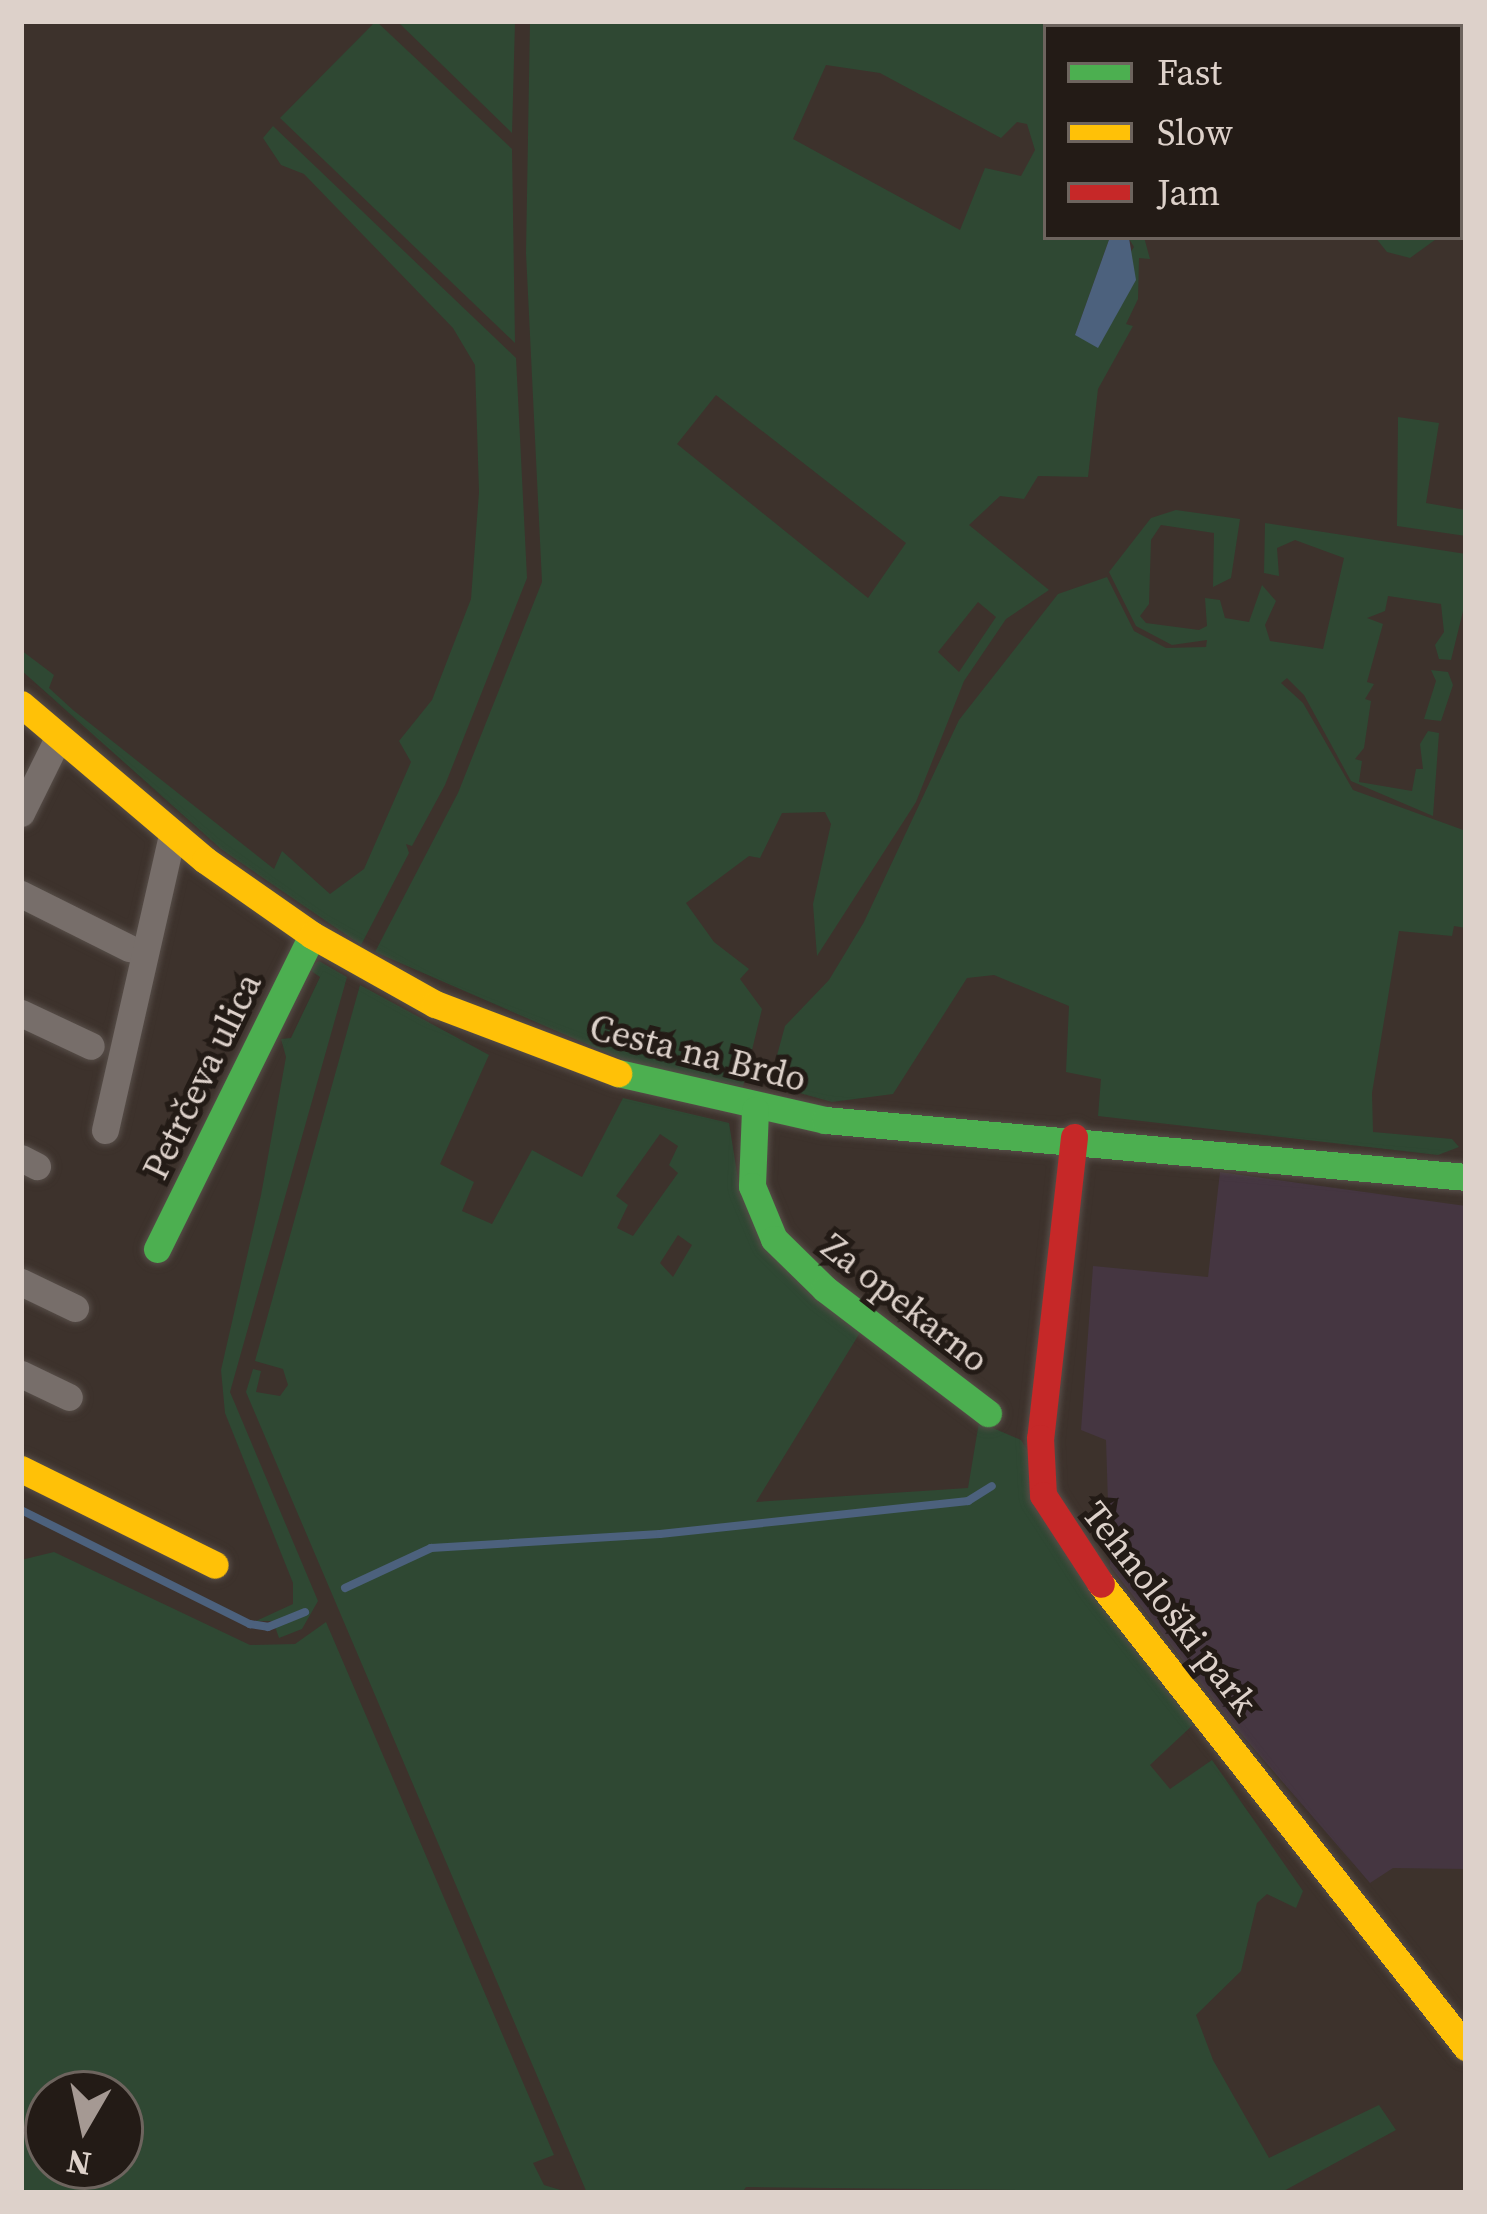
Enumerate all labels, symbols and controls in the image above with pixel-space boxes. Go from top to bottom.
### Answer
legend [1043,24,1463,240]
text: Fast [1157,48,1222,97]
text: Slow [1157,108,1233,157]
text: Jam [1157,168,1220,217]
street label: Petrčeva ulica [134,966,270,1186]
street label: Cesta na Brdo [585,1005,811,1101]
street label: Za opekarno [813,1225,997,1381]
street label: Tehnološki park [1073,1493,1267,1723]
north arrow [24,2070,144,2190]
text: N [63,2139,94,2187]

